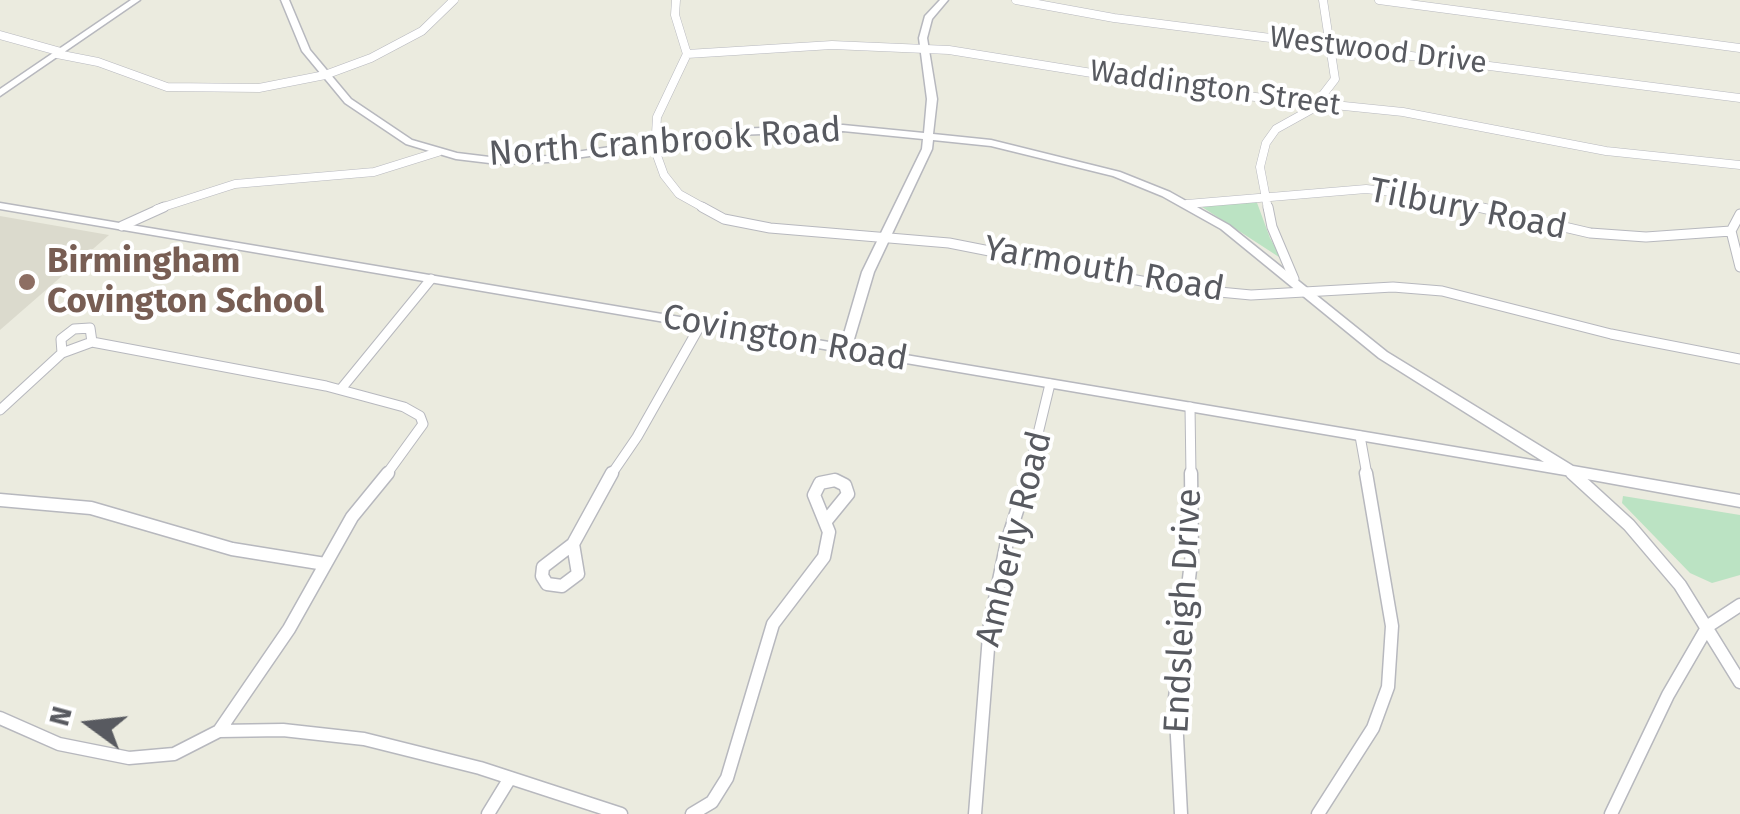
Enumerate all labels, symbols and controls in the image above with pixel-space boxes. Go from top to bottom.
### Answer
street label: Westwood Drive [1267,20,1489,82]
street label: Waddington Street [1087,54,1343,124]
street label: North Cranbrook Road [487,110,843,176]
street label: Tilbury Road [1366,170,1570,250]
street label: Yarmouth Road [981,228,1227,312]
place label: Birmingham Covington School [47,241,324,323]
marker: Birmingham Covington School [16,271,38,293]
street label: Covington Road [659,297,911,381]
street label: Amberly Road [968,427,1062,651]
street label: Endsleigh Drive [1157,487,1211,735]
north arrow [40,674,140,774]
text: N [42,703,79,729]

